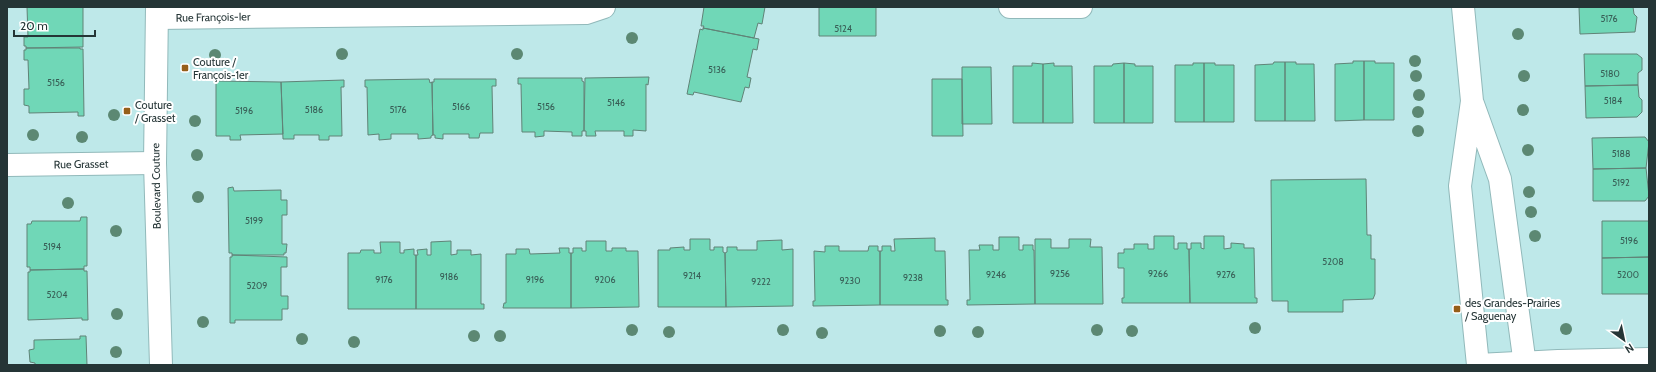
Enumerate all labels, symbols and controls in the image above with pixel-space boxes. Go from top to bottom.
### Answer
street label: Rue François-Ier [176,9,251,25]
scale bar [14,12,95,38]
house number: 5176 [1600,13,1618,24]
text: 20 m [20,18,48,33]
house number: 5124 [834,23,852,34]
place label: Couture / François-1er [193,55,249,82]
marker: Couture / François-1er [180,63,190,73]
house number: 5136 [708,64,726,75]
house number: 5180 [1600,68,1620,79]
house number: 5156 [47,77,65,88]
house number: 5184 [1604,95,1622,106]
house number: 5146 [607,97,625,108]
place label: Couture / Grasset [134,98,176,125]
house number: 5166 [452,101,470,112]
house number: 5156 [537,101,555,112]
house number: 5186 [305,104,323,115]
house number: 5176 [389,104,407,115]
house number: 5196 [235,105,253,116]
marker: Couture / Grasset [122,106,132,116]
street label: Boulevard Couture [148,143,164,229]
house number: 5188 [1612,148,1630,159]
street label: Rue Grasset [53,157,109,171]
house number: 5192 [1612,177,1630,188]
house number: 5199 [245,215,263,226]
house number: 5196 [1620,235,1638,246]
house number: 5194 [43,241,61,252]
house number: 5208 [1322,256,1344,267]
house number: 9256 [1050,268,1070,279]
house number: 9266 [1148,268,1168,279]
house number: 9246 [986,269,1006,280]
house number: 9276 [1216,269,1236,280]
house number: 5200 [1617,269,1639,280]
house number: 9214 [683,270,701,281]
house number: 9186 [440,271,458,282]
house number: 9238 [903,272,923,283]
house number: 9176 [375,274,393,285]
house number: 9196 [526,274,544,285]
house number: 9206 [594,274,616,285]
house number: 9230 [840,275,860,286]
house number: 9222 [751,276,771,287]
house number: 5209 [247,280,267,291]
house number: 5204 [46,289,68,300]
place label: des Grandes-Prairies / Saguenay [1464,296,1561,323]
marker: des Grandes-Prairies / Saguenay [1452,304,1462,314]
north arrow [1604,320,1644,360]
text: N [1622,340,1637,356]

